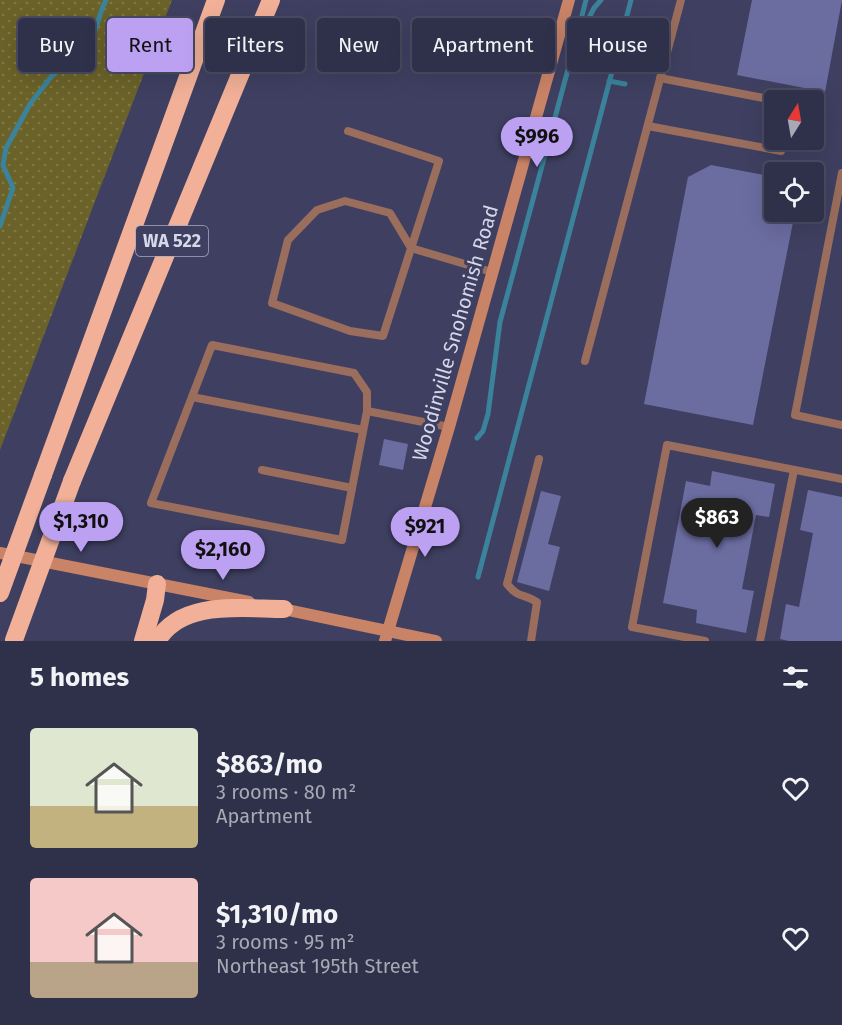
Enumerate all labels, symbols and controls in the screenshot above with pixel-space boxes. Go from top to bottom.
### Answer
chip: Buy [18,18,95,72]
chip: Rent [107,18,193,72]
chip: Filters [205,18,305,72]
chip: New [317,18,400,72]
chip: Apartment [412,18,555,72]
chip: House [567,18,669,72]
north arrow [764,90,824,150]
map controls [764,90,824,222]
pin: $996 [501,117,573,168]
text: $996 [515,124,559,148]
button: locate [764,162,824,222]
street label: Woodinville Snohomish Road [407,202,503,464]
road number: WA 522 [136,226,208,256]
pin: $863 [681,498,753,549]
pin: $1,310 [32,502,130,553]
text: $863 [695,505,739,529]
pin: $921 [389,507,461,558]
text: $1,310 [53,509,109,533]
text: $921 [405,514,445,538]
pin: $2,160 [174,530,272,581]
text: $2,160 [195,537,251,561]
icon: filters [779,661,812,694]
text: 5 homes [30,662,129,693]
text: $863/mo [216,749,323,780]
icon: home [78,752,150,824]
icon: heart [779,772,812,805]
text: 3 rooms · 80 m² [216,780,356,804]
text: Apartment [216,804,312,828]
text: $1,310/mo [216,899,338,930]
icon: home [78,902,150,974]
icon: heart [779,922,812,955]
text: 3 rooms · 95 m² [216,930,355,954]
text: Northeast 195th Street [216,954,419,978]

